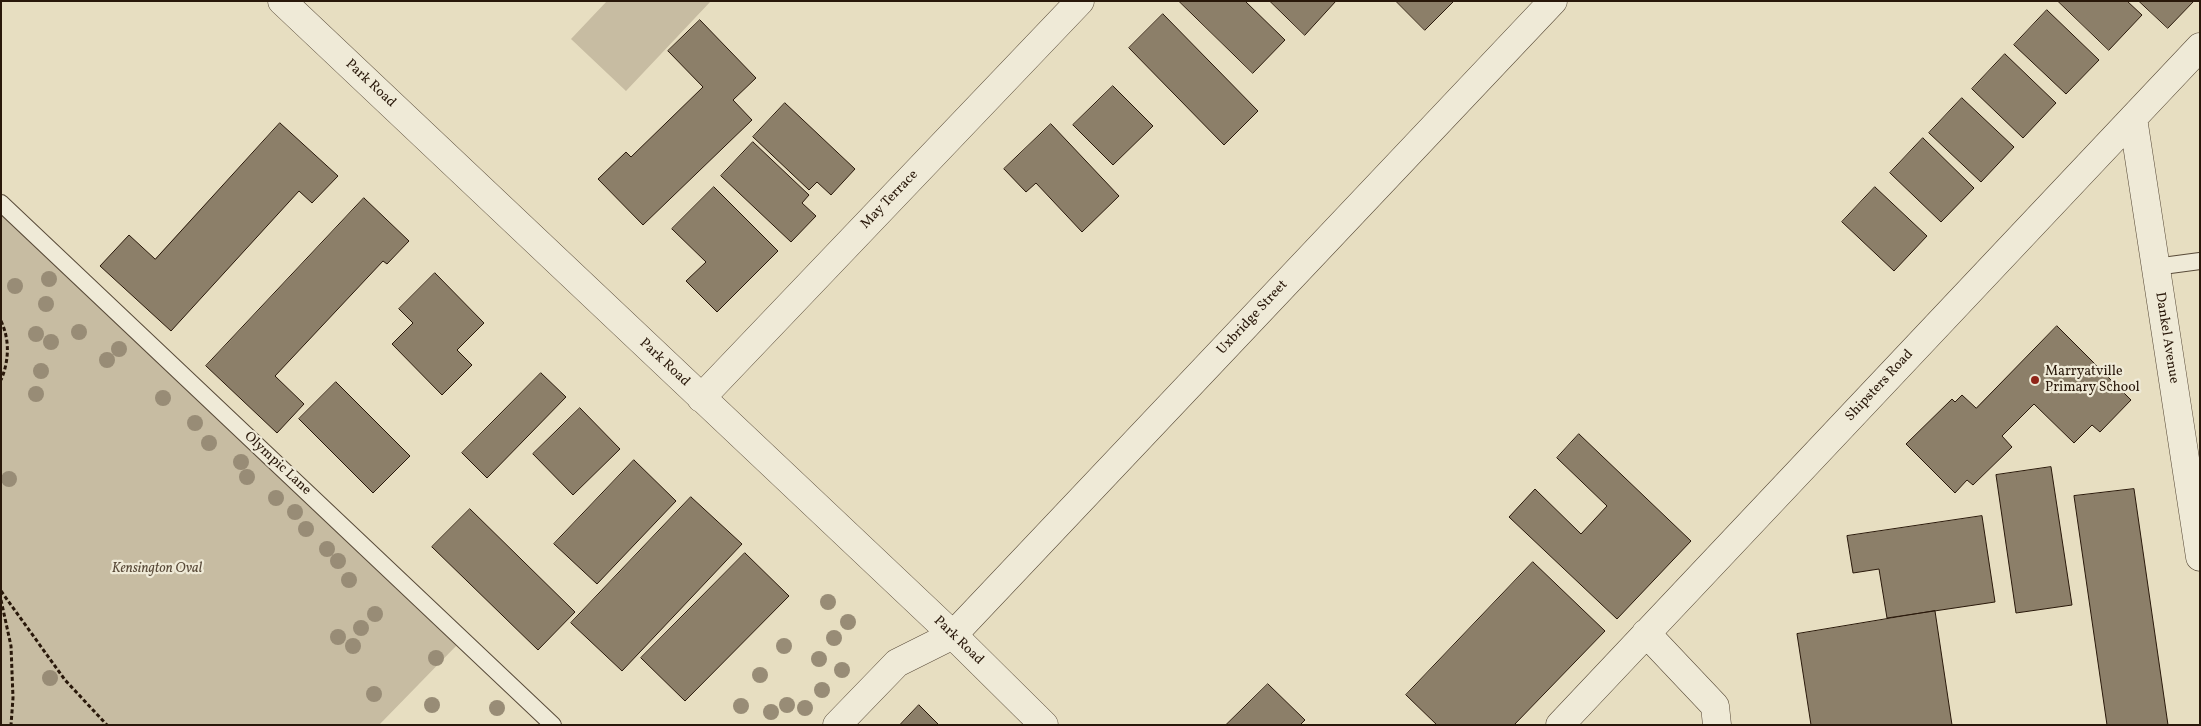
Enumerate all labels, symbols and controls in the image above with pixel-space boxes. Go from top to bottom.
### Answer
street label: Park Road [341,56,399,112]
street label: May Terrace [858,167,922,233]
street label: Uxbridge Street [1214,277,1292,359]
street label: Dankel Avenue [2150,291,2182,385]
street label: Park Road [635,335,693,391]
street label: Shipsters Road [1842,347,1918,425]
place label: Marryatville Primary School [2045,364,2140,397]
marker: Marryatville Primary School [2029,374,2041,386]
street label: Olympic Lane [240,429,314,499]
park label: Kensington Oval [112,561,202,577]
street label: Park Road [930,613,986,669]

